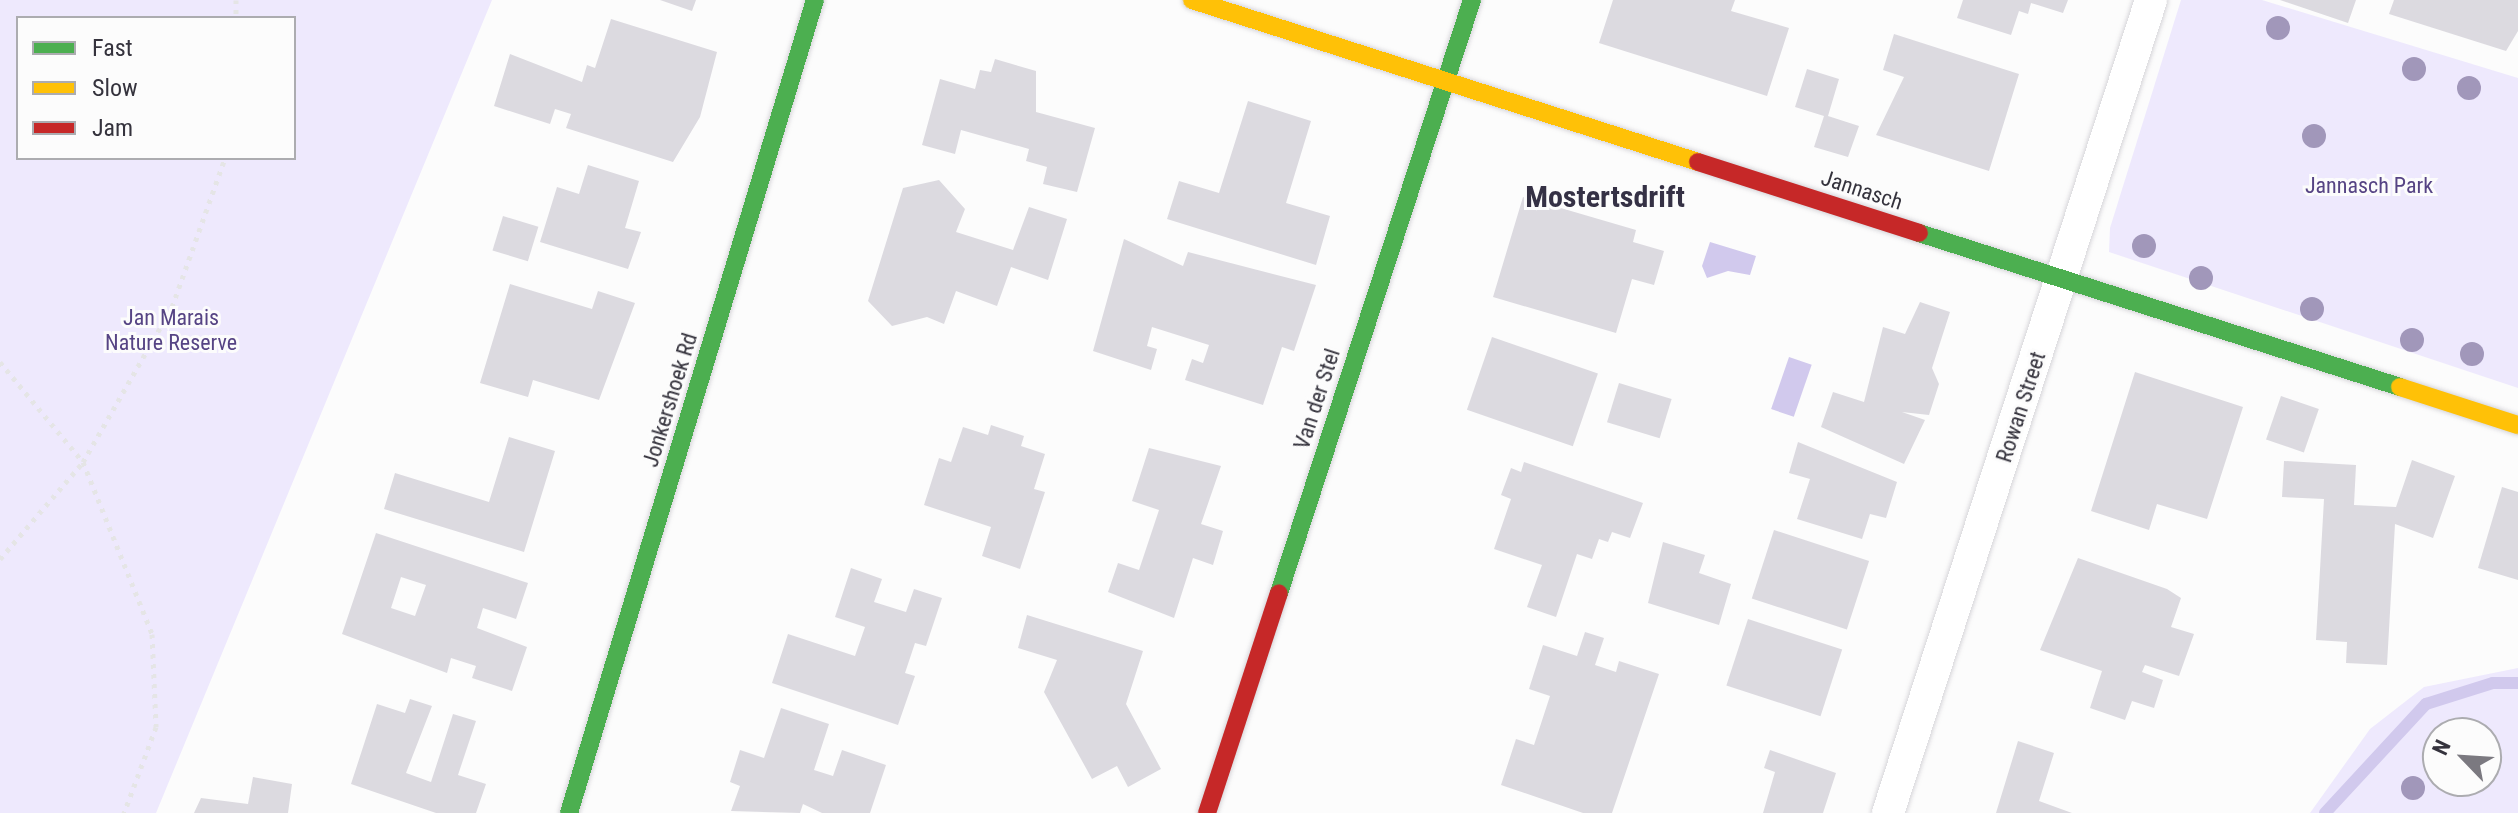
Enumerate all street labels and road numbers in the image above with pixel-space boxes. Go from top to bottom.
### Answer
street label: Jannasch [1818,164,1906,216]
street label: Jonkershoek Rd [637,330,703,470]
street label: Van der Stel [1288,345,1346,453]
street label: Rowan Street [1991,348,2051,466]

